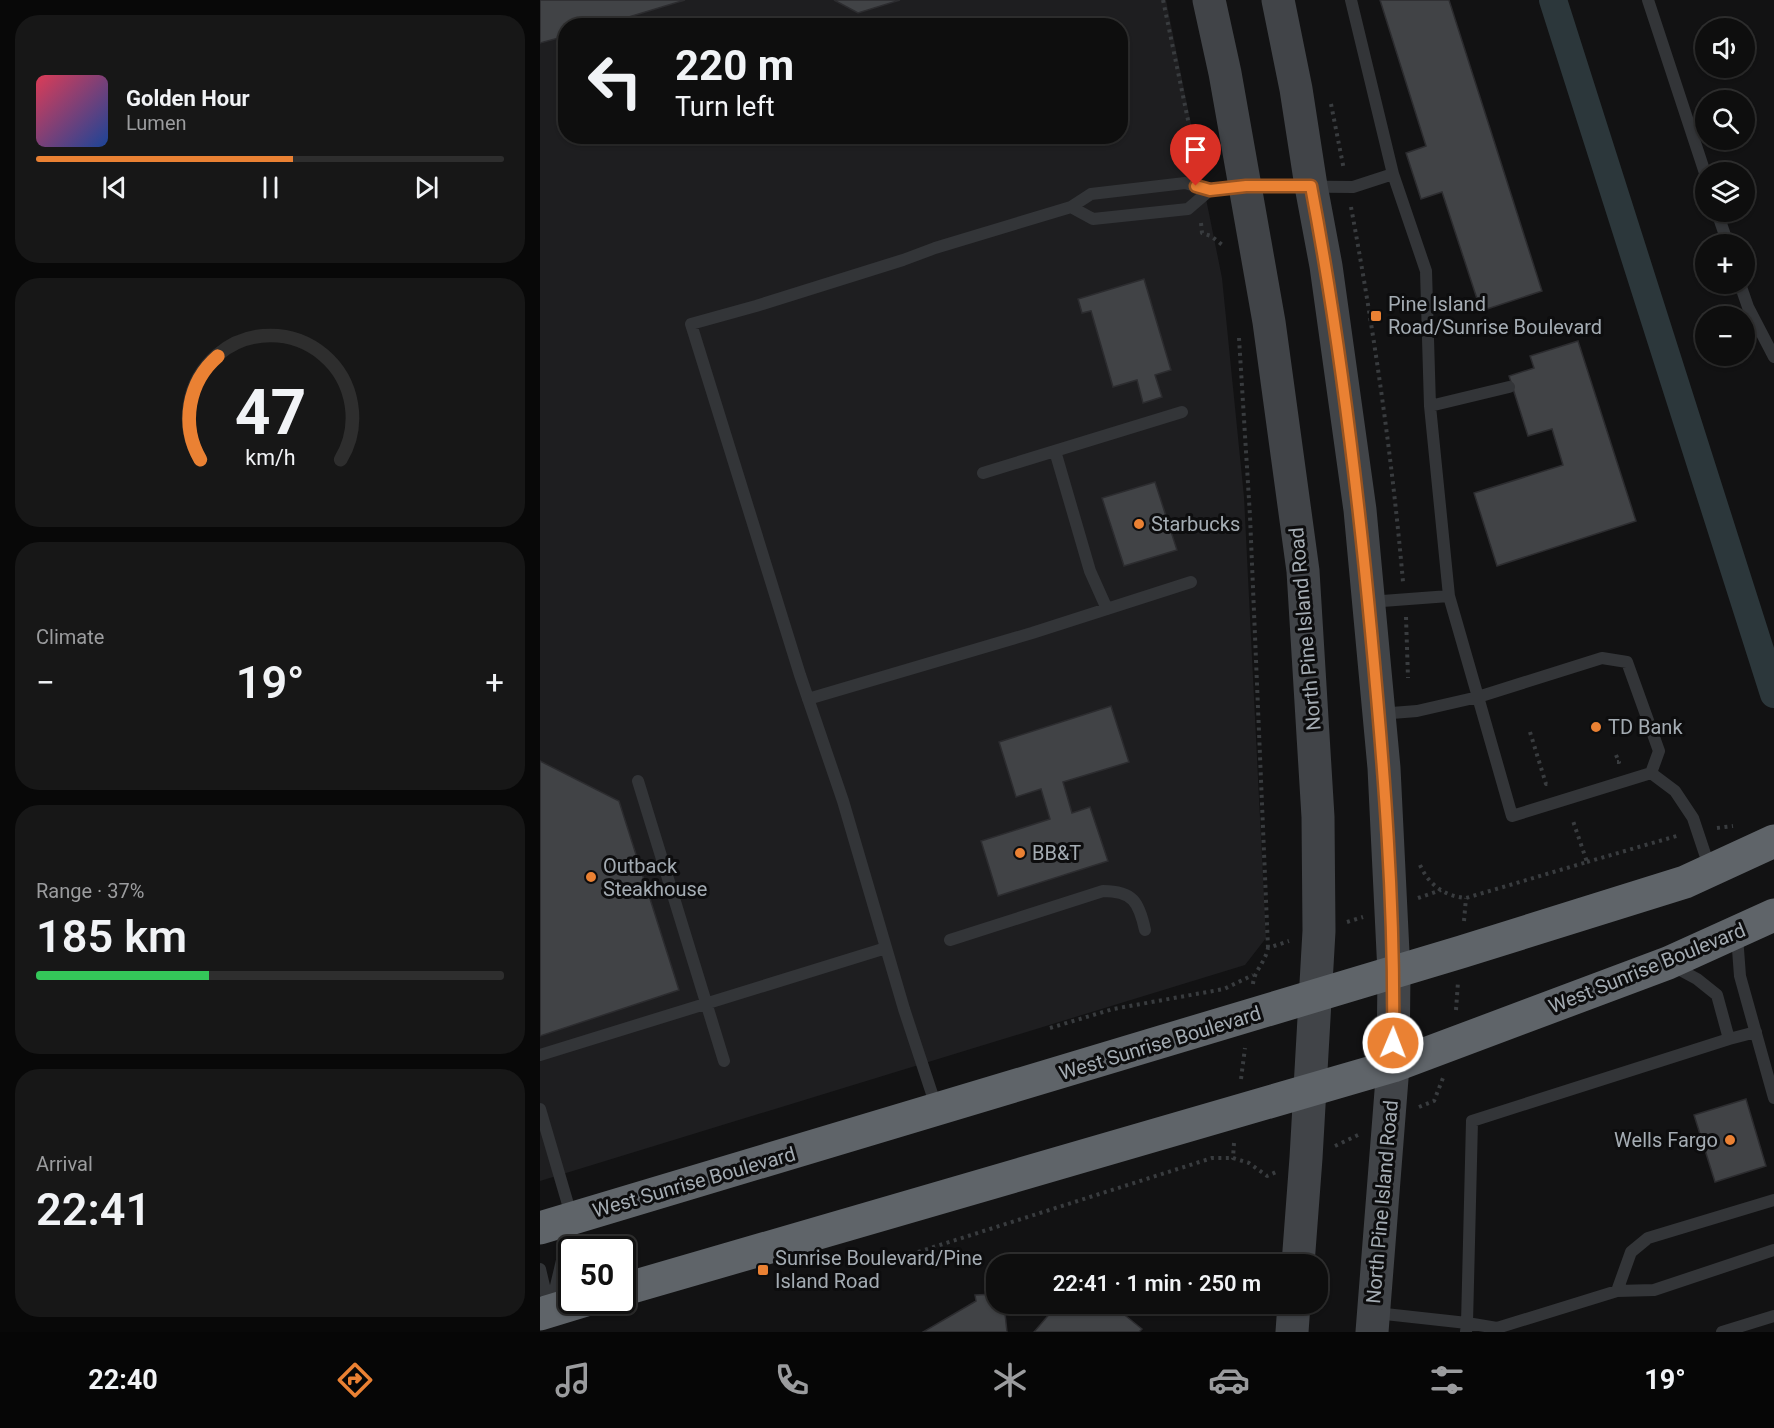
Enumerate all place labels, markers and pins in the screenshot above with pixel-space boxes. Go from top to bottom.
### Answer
pin [1170,124,1221,186]
place label: Pine Island Road/Sunrise Boulevard [1388,292,1602,339]
marker: Pine Island Road/Sunrise Boulevard [1369,309,1383,323]
place label: Starbucks [1151,512,1240,536]
marker: Starbucks [1132,517,1146,531]
place label: TD Bank [1608,715,1683,739]
marker: TD Bank [1589,720,1603,734]
place label: BB&T [1032,841,1081,865]
marker: BB&T [1013,846,1027,860]
place label: Outback Steakhouse [603,854,707,901]
marker: Outback Steakhouse [584,870,598,884]
place label: Wells Fargo [1614,1128,1718,1152]
marker: Wells Fargo [1723,1133,1737,1147]
place label: Sunrise Boulevard/Pine Island Road [775,1246,982,1293]
marker: Sunrise Boulevard/Pine Island Road [756,1263,770,1277]

